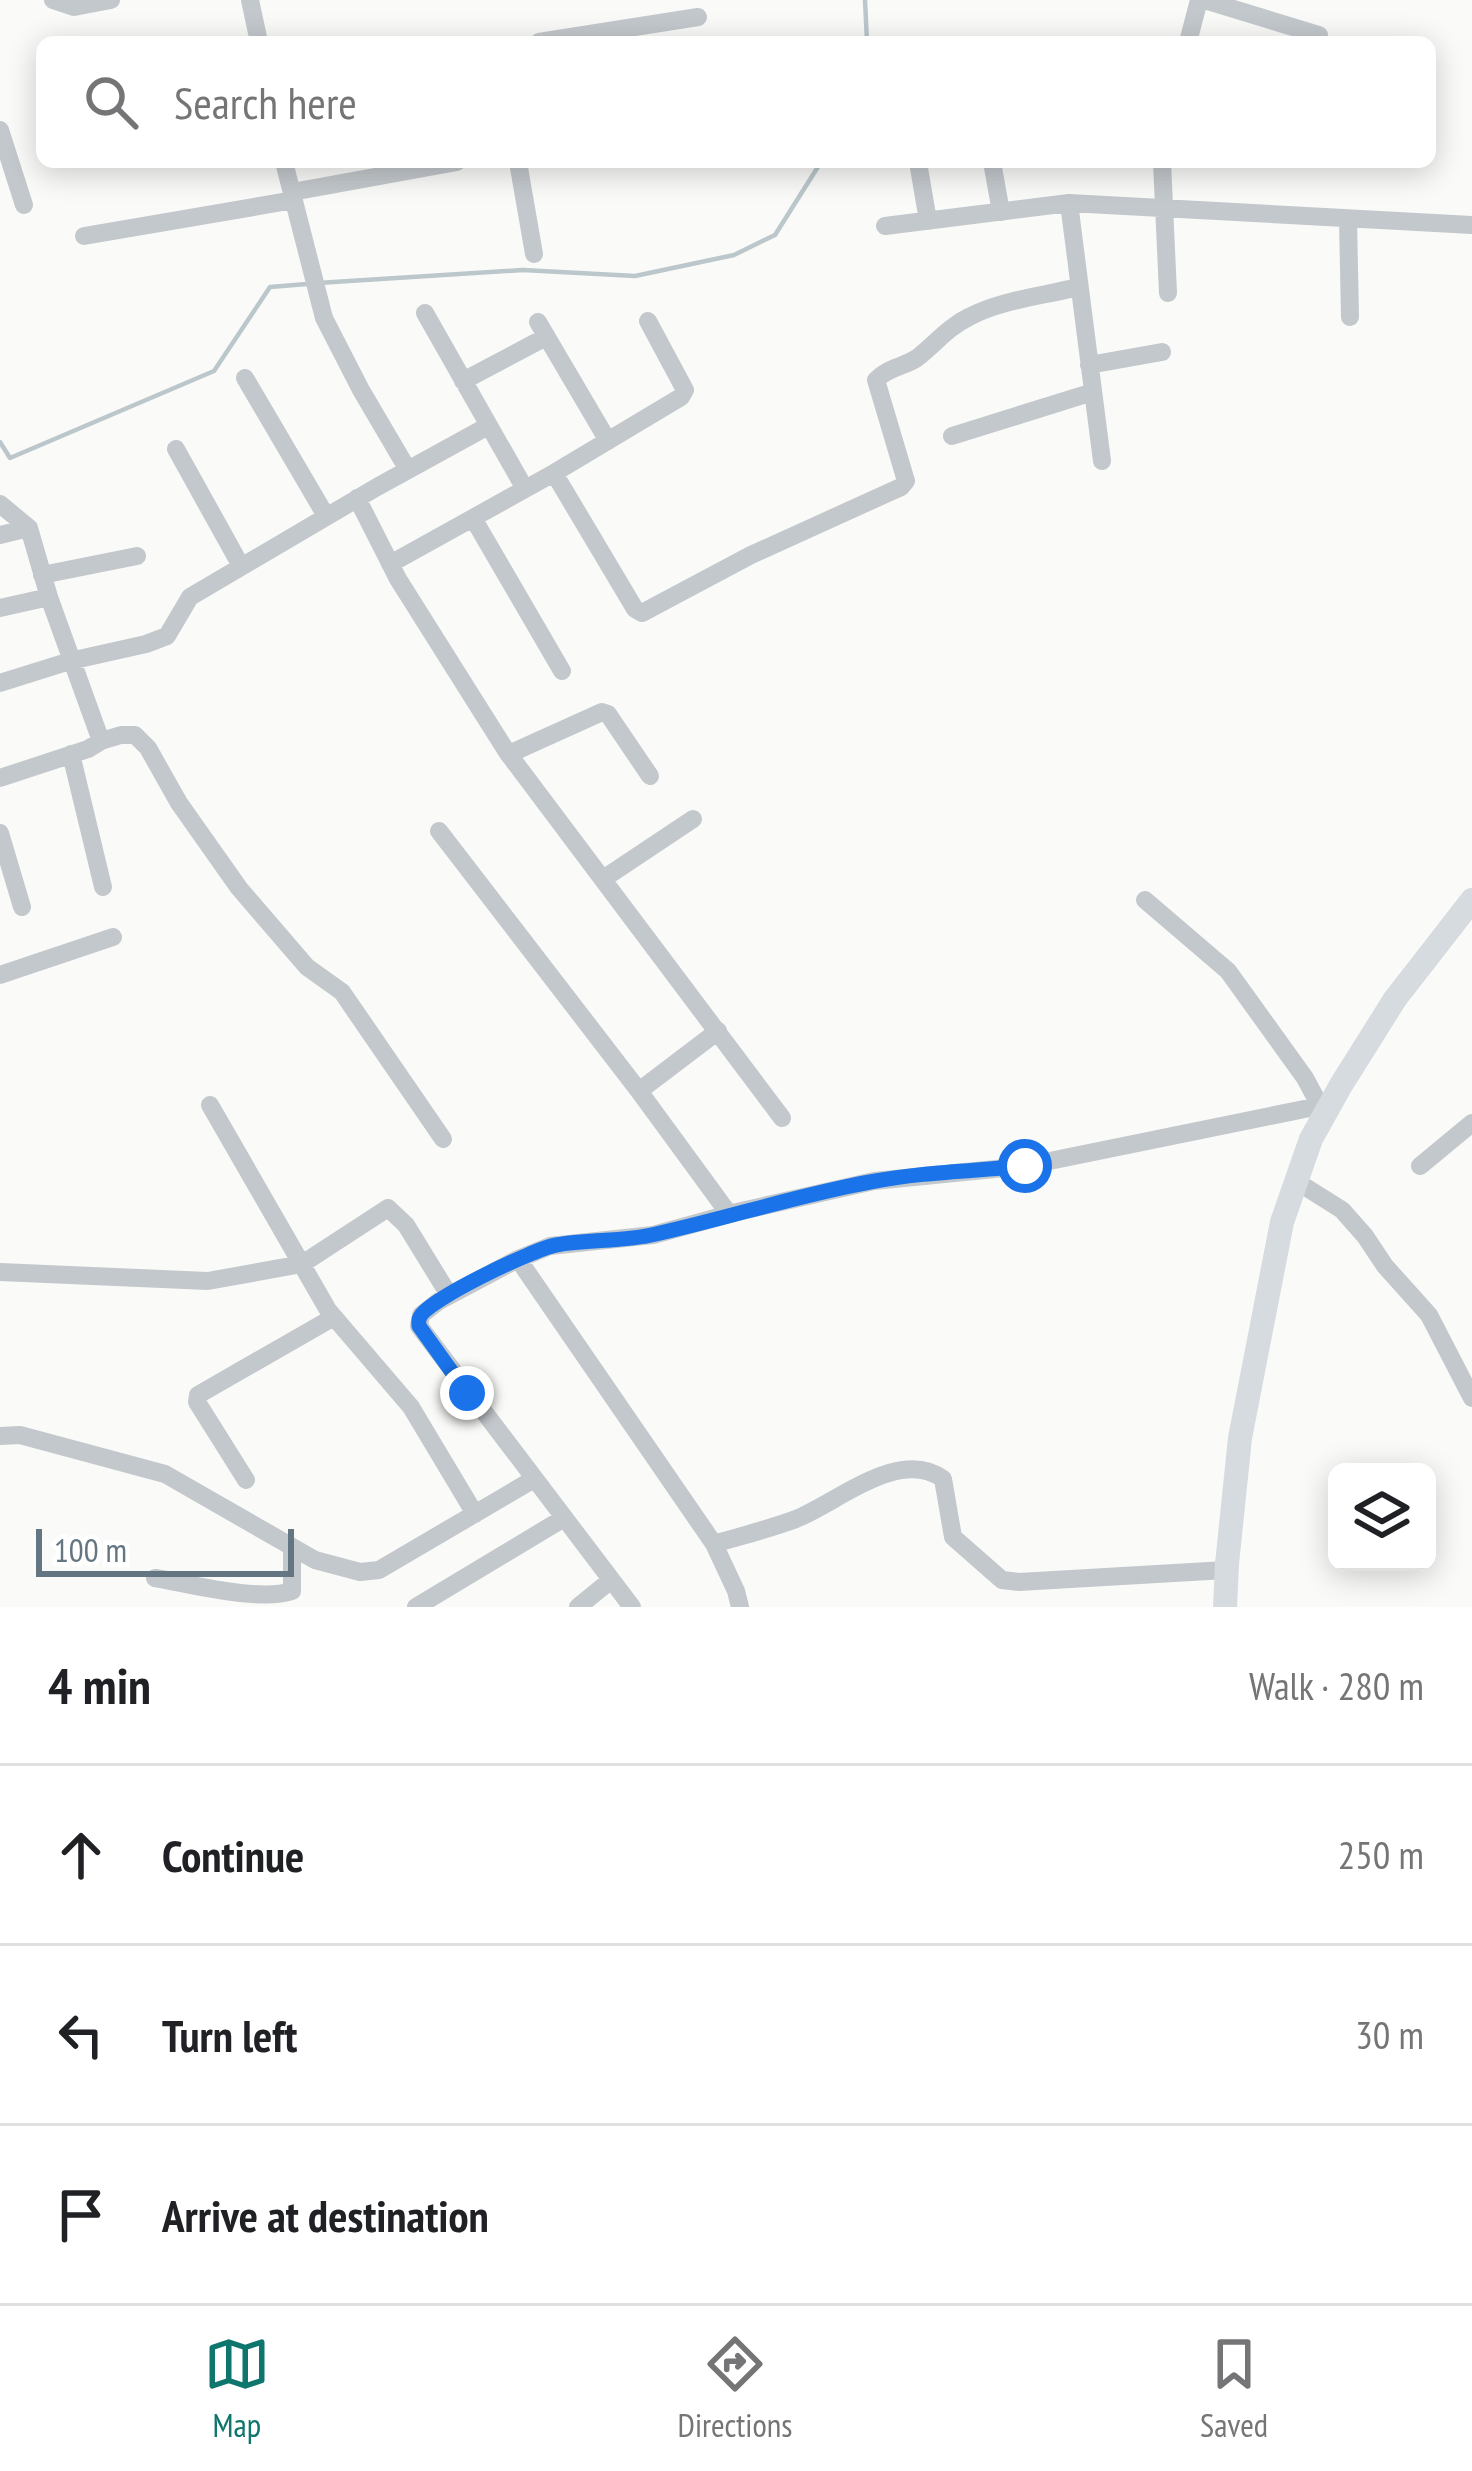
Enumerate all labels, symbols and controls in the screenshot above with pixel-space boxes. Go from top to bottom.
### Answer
search box [36,36,1436,168]
icon: search [78,69,144,135]
text: Search here [174,73,357,131]
route start [998,1139,1052,1193]
route end [440,1366,494,1420]
map controls [1328,1463,1436,1571]
button: layers [1328,1463,1436,1571]
scale bar [36,1523,294,1576]
text: 100 m [54,1528,127,1571]
text: 4 min [48,1652,151,1718]
text: Walk · 280 m [1249,1660,1424,1711]
icon: ahead [48,1822,114,1888]
text: Continue [162,1826,304,1884]
text: 250 m [1338,1829,1424,1880]
icon: left [48,2002,114,2068]
text: Turn left [162,2006,297,2064]
text: 30 m [1355,2009,1424,2060]
icon: arrive [48,2182,114,2248]
text: Arrive at destination [162,2186,489,2244]
tab: Map [204,2331,270,2446]
tab: Directions [678,2331,792,2446]
tab: Saved [1200,2331,1268,2446]

